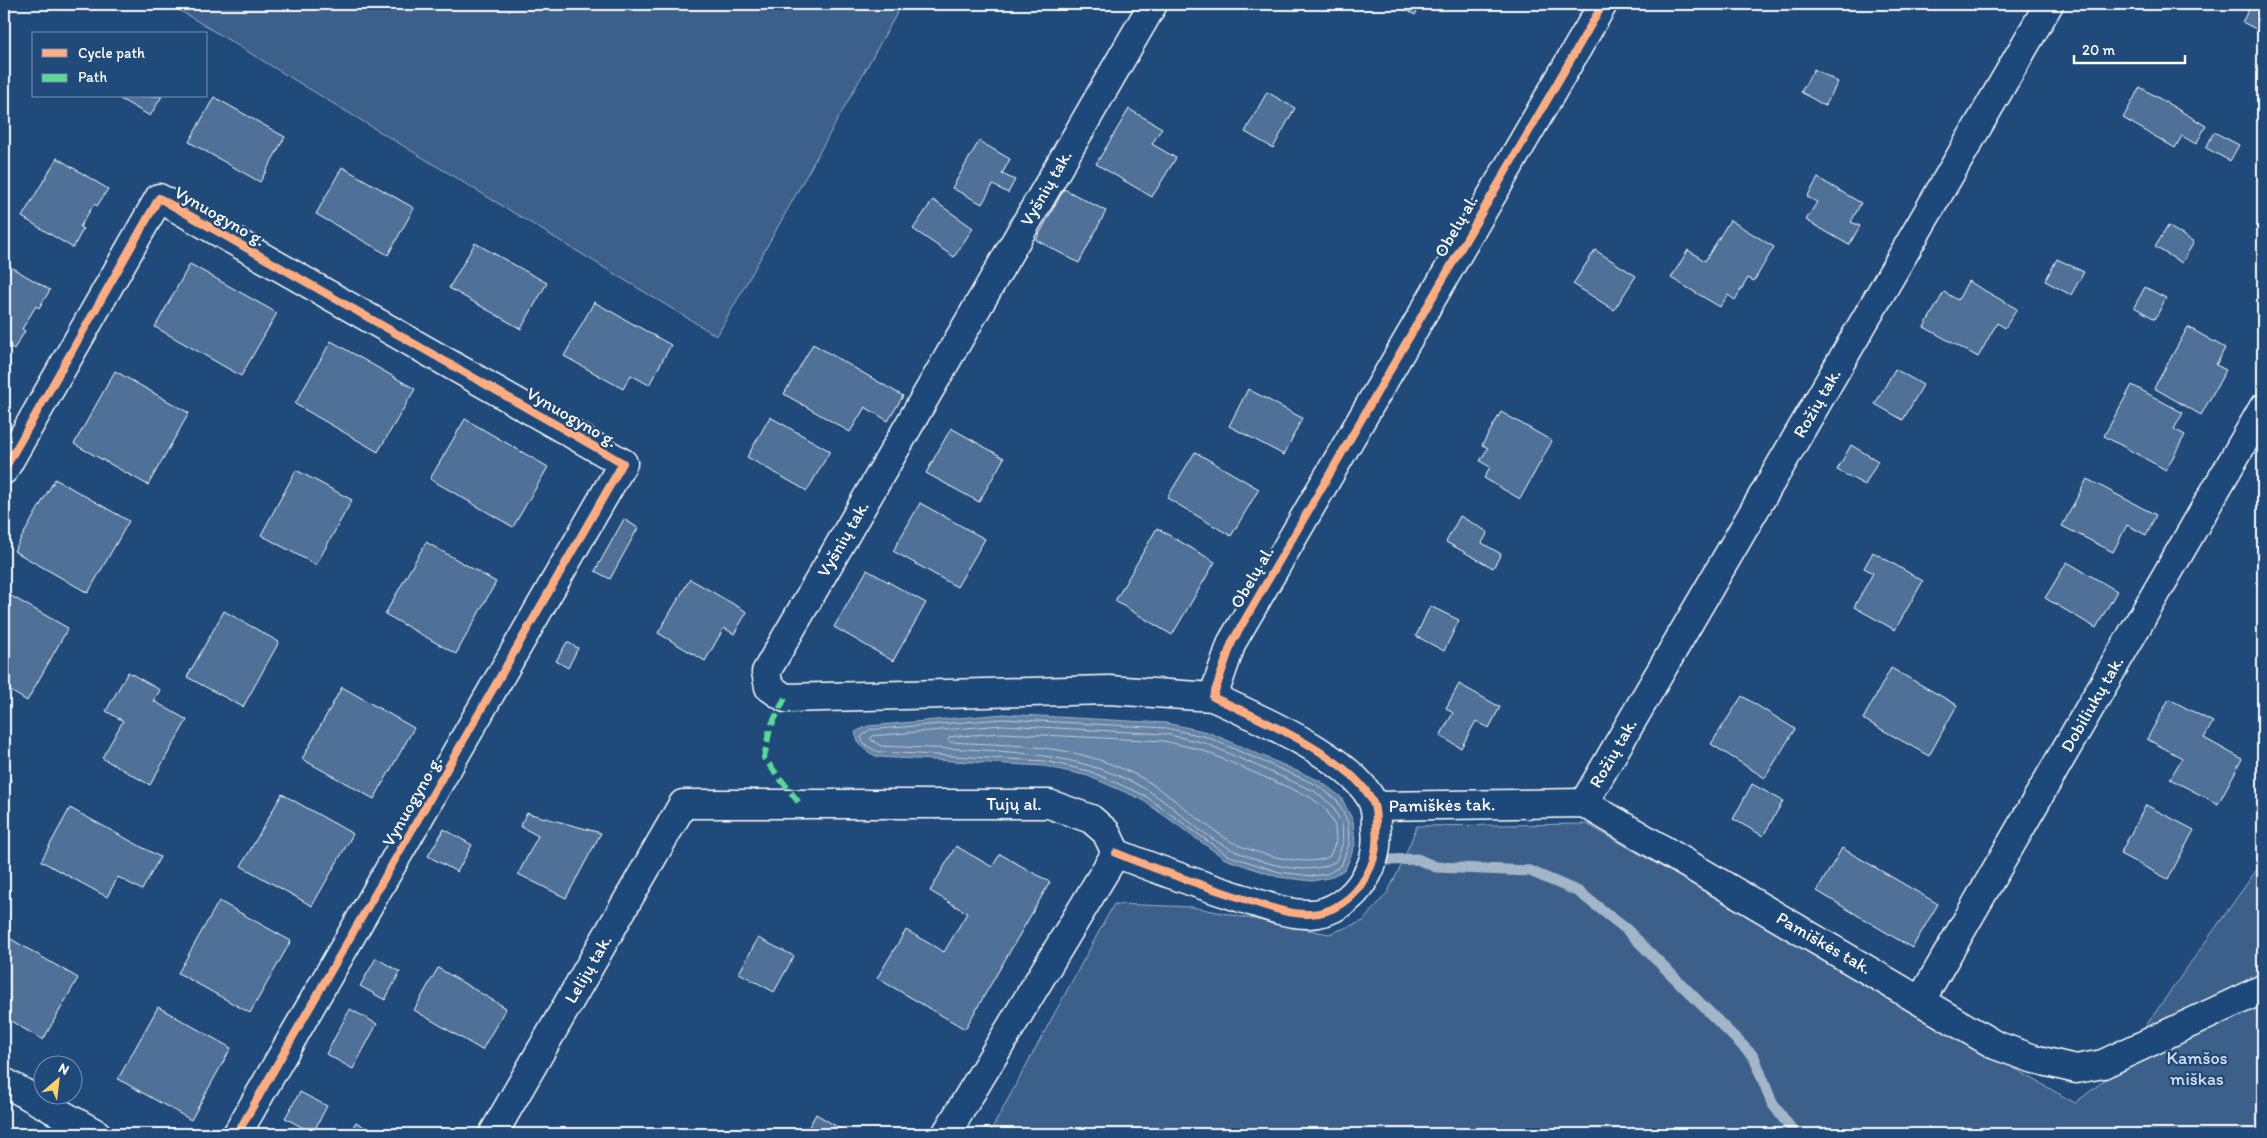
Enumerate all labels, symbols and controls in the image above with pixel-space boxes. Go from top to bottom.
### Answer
legend [32,32,208,98]
scale bar [2074,32,2186,64]
text: 20 m [2082,41,2116,59]
text: Cycle path [78,44,145,62]
text: Path [78,68,107,86]
street label: Vyšnių tak. [1015,146,1077,230]
street label: Vynuogyno g. [170,181,270,251]
street label: Obelų al. [1429,191,1483,261]
street label: Rožių tak. [1788,364,1846,442]
street label: Vynuogyno g. [522,382,622,452]
street label: Vyšnių tak. [812,497,874,581]
street label: Obelų al. [1225,542,1279,612]
street label: Dobiliukų tak. [2056,652,2128,756]
street label: Rožių tak. [1584,714,1642,792]
street label: Vynuogyno g. [377,751,447,851]
street label: Tujų al. [986,793,1042,815]
street label: Pamiškės tak. [1389,793,1495,817]
street label: Pamiškės tak. [1772,907,1876,979]
street label: Lelijų tak. [560,931,616,1007]
park label: Kamšos miškas [2166,1047,2228,1090]
north arrow [32,1056,82,1106]
text: N [56,1059,72,1079]

